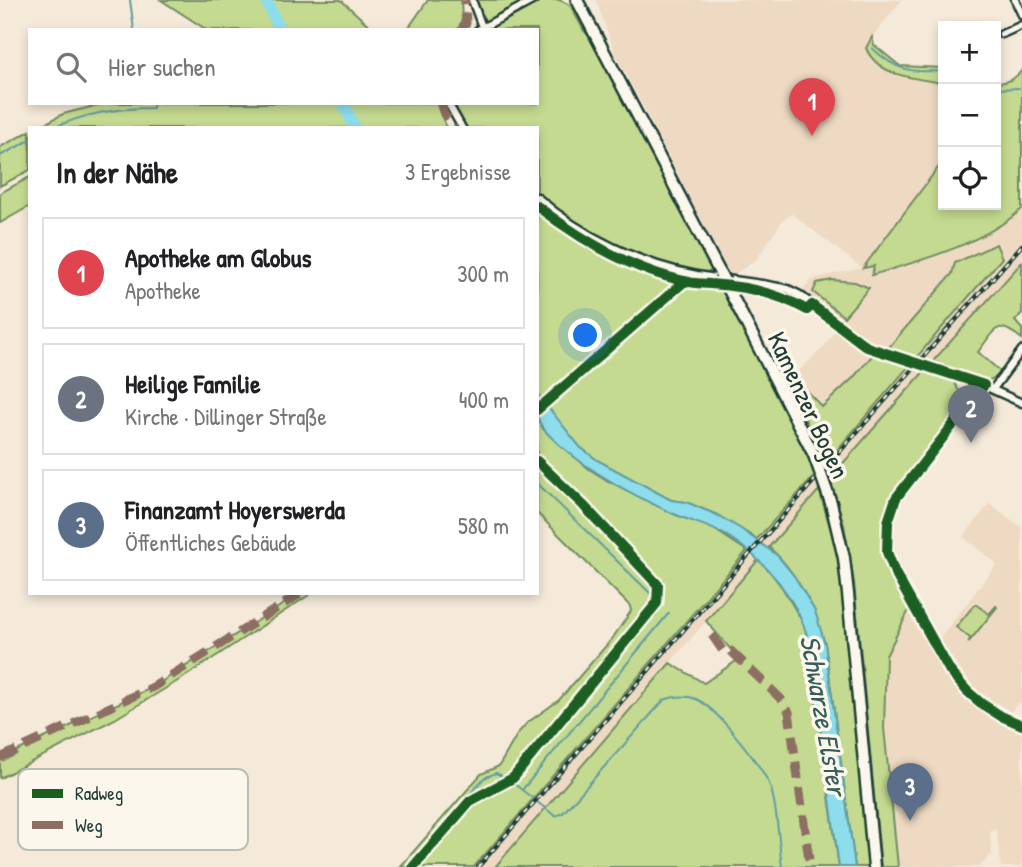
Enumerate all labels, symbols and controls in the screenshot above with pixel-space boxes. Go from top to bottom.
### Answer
map controls [938,21,1001,210]
button: + [938,21,1001,84]
search box [28,28,539,105]
icon: search [52,48,90,86]
text: Hier suchen [108,49,216,84]
pin: 1 [789,78,835,136]
button: − [938,84,1001,147]
button: locate [938,147,1001,210]
text: In der Nähe [56,152,178,192]
text: 3 Ergebnisse [405,156,511,187]
text: Apotheke am Globus [125,240,311,275]
text: 1 [77,258,85,289]
text: 300 m [457,258,509,289]
text: Apotheke [125,275,201,306]
your location [568,318,602,352]
street label: Kamenzer Bogen [760,326,858,484]
text: Heilige Familie [125,366,261,401]
text: 2 [76,384,86,415]
text: 400 m [459,384,509,415]
pin: 2 [948,385,994,443]
text: Kirche · Dillinger Straße [125,401,327,432]
text: Finanzamt Hoyerswerda [125,492,345,527]
text: 3 [76,510,86,541]
text: 580 m [458,510,509,541]
text: Öffentliches Gebäude [125,527,297,558]
water label: Schwarze Elster [791,632,857,801]
pin: 3 [887,763,933,821]
legend [18,769,248,850]
text: Radweg [75,780,123,806]
text: Weg [75,812,103,838]

